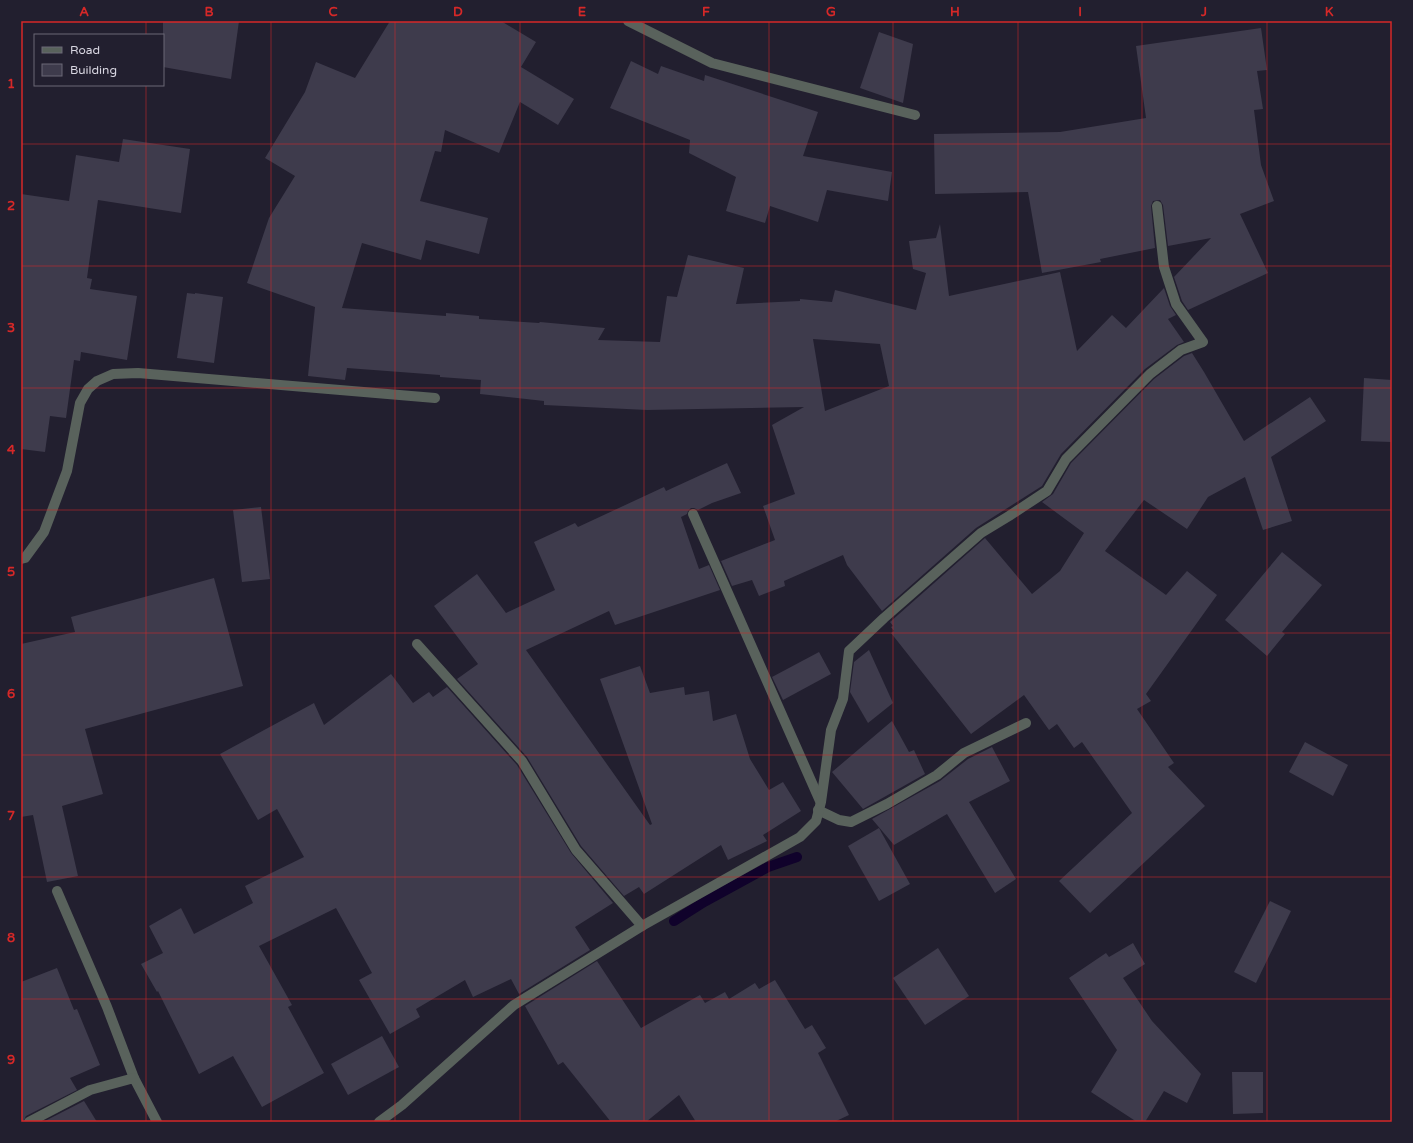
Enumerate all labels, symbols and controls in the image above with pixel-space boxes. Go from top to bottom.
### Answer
text: A [79,4,89,20]
text: B [204,4,214,20]
text: C [328,4,338,20]
text: D [453,4,463,20]
text: E [578,4,586,20]
text: F [702,4,710,20]
text: G [826,4,836,20]
text: H [950,4,960,20]
text: I [1078,4,1082,20]
text: J [1200,4,1207,20]
text: K [1325,4,1334,20]
legend [34,34,164,86]
text: Road [70,43,100,57]
text: Building [70,63,117,77]
text: 1 [7,76,15,92]
text: 2 [7,198,15,214]
text: 3 [7,320,15,336]
text: 4 [7,442,16,458]
text: 5 [7,564,15,580]
text: 6 [7,686,15,702]
text: 7 [7,808,15,824]
text: 8 [7,930,15,946]
text: 9 [7,1052,15,1068]

